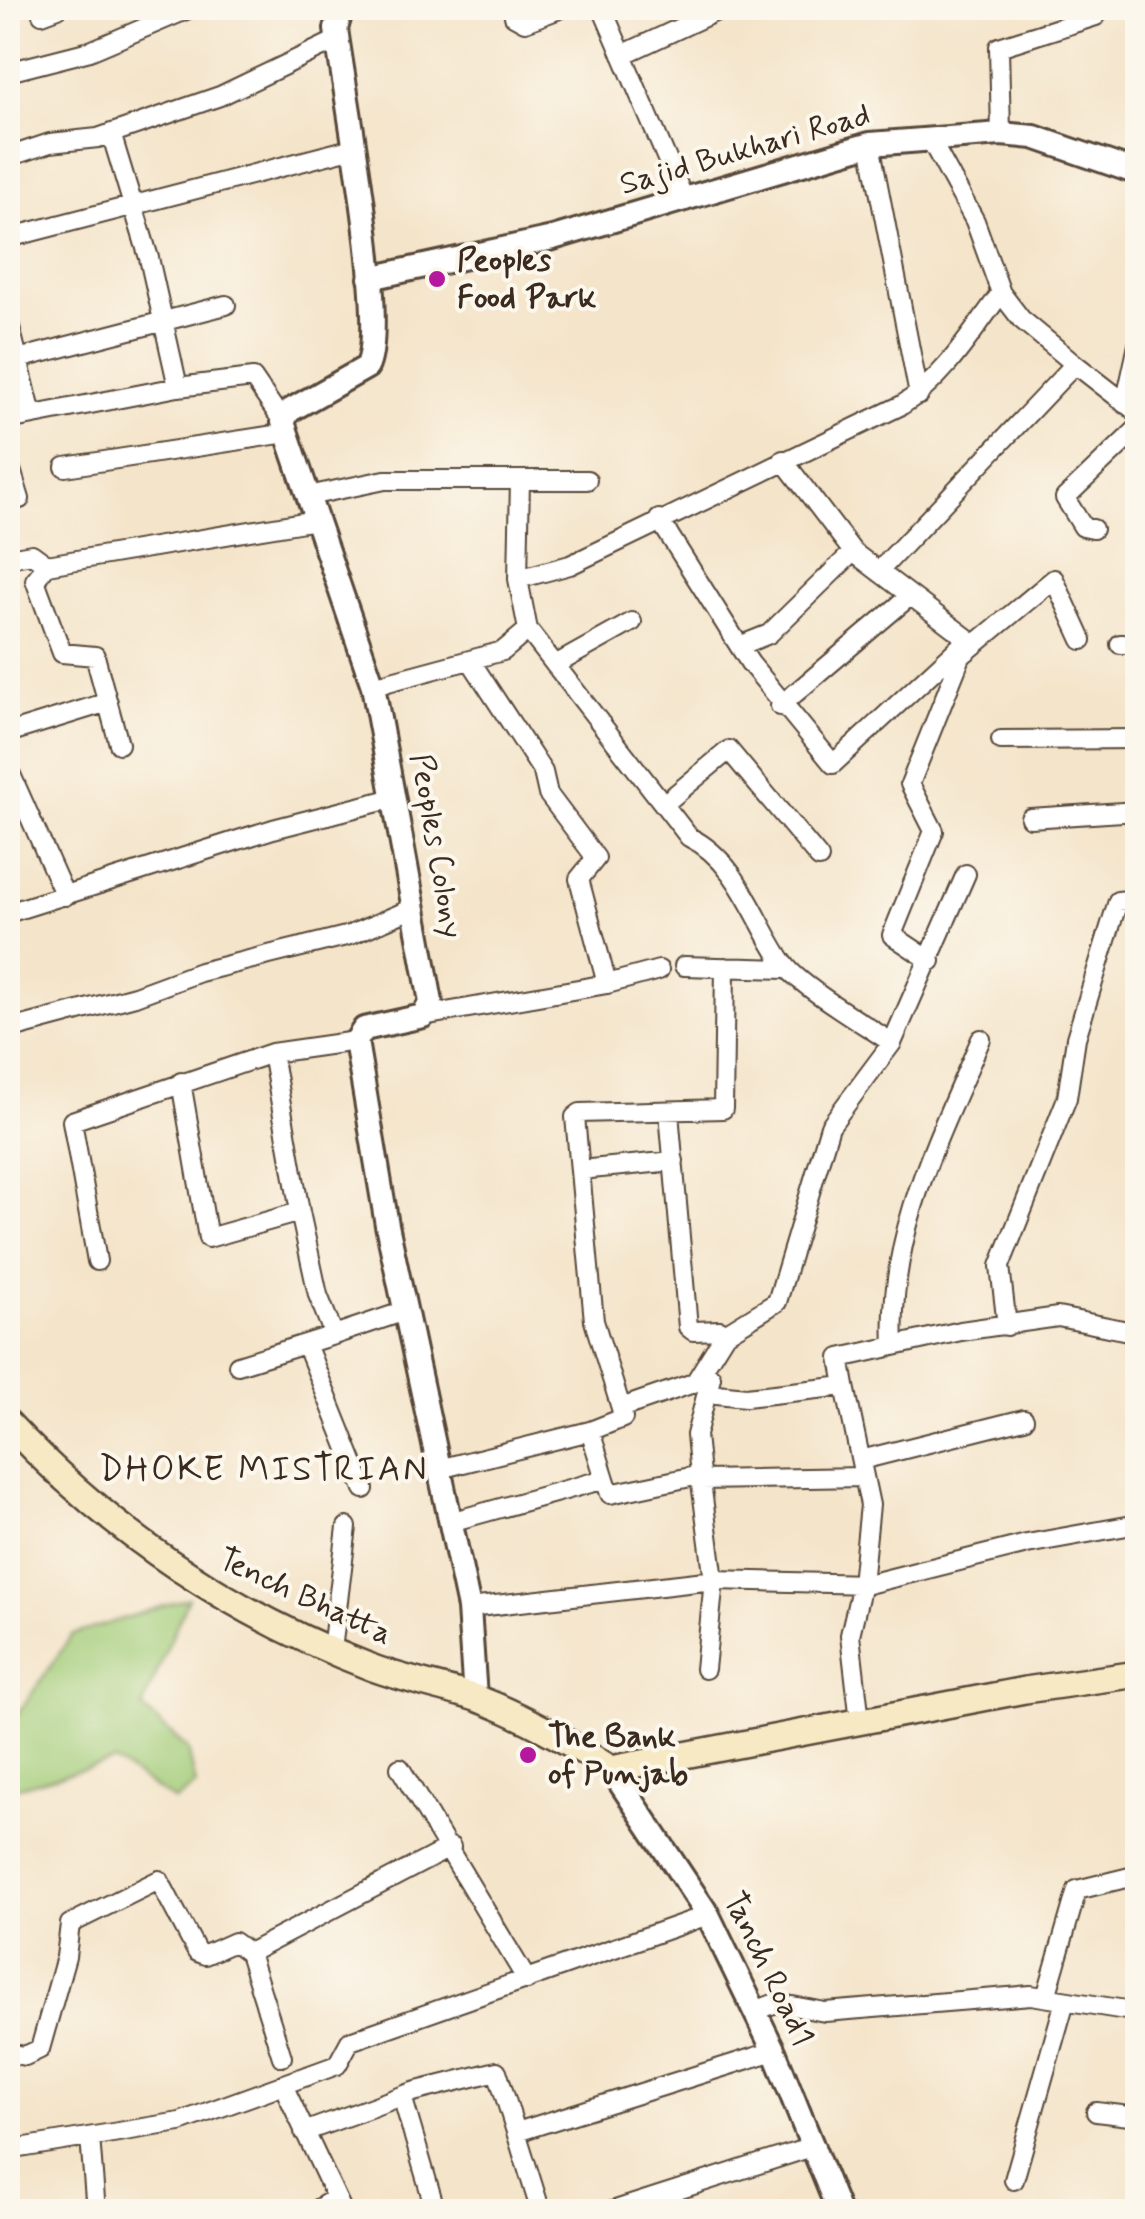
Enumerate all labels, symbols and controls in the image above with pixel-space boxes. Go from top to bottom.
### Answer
street label: Sajid Bukhari Road [615,94,875,206]
place label: Peoples Food Park [457,240,596,319]
marker: Peoples Food Park [426,268,448,290]
street label: Peoples Colony [399,750,473,942]
district label: DHOKE MISTRIAN [99,1447,429,1493]
street label: Tench Bhatta [211,1538,399,1656]
place label: The Bank of Punjab [548,1716,688,1795]
marker: The Bank of Punjab [517,1744,539,1766]
street label: Tanch Road1 [713,1885,823,2053]

